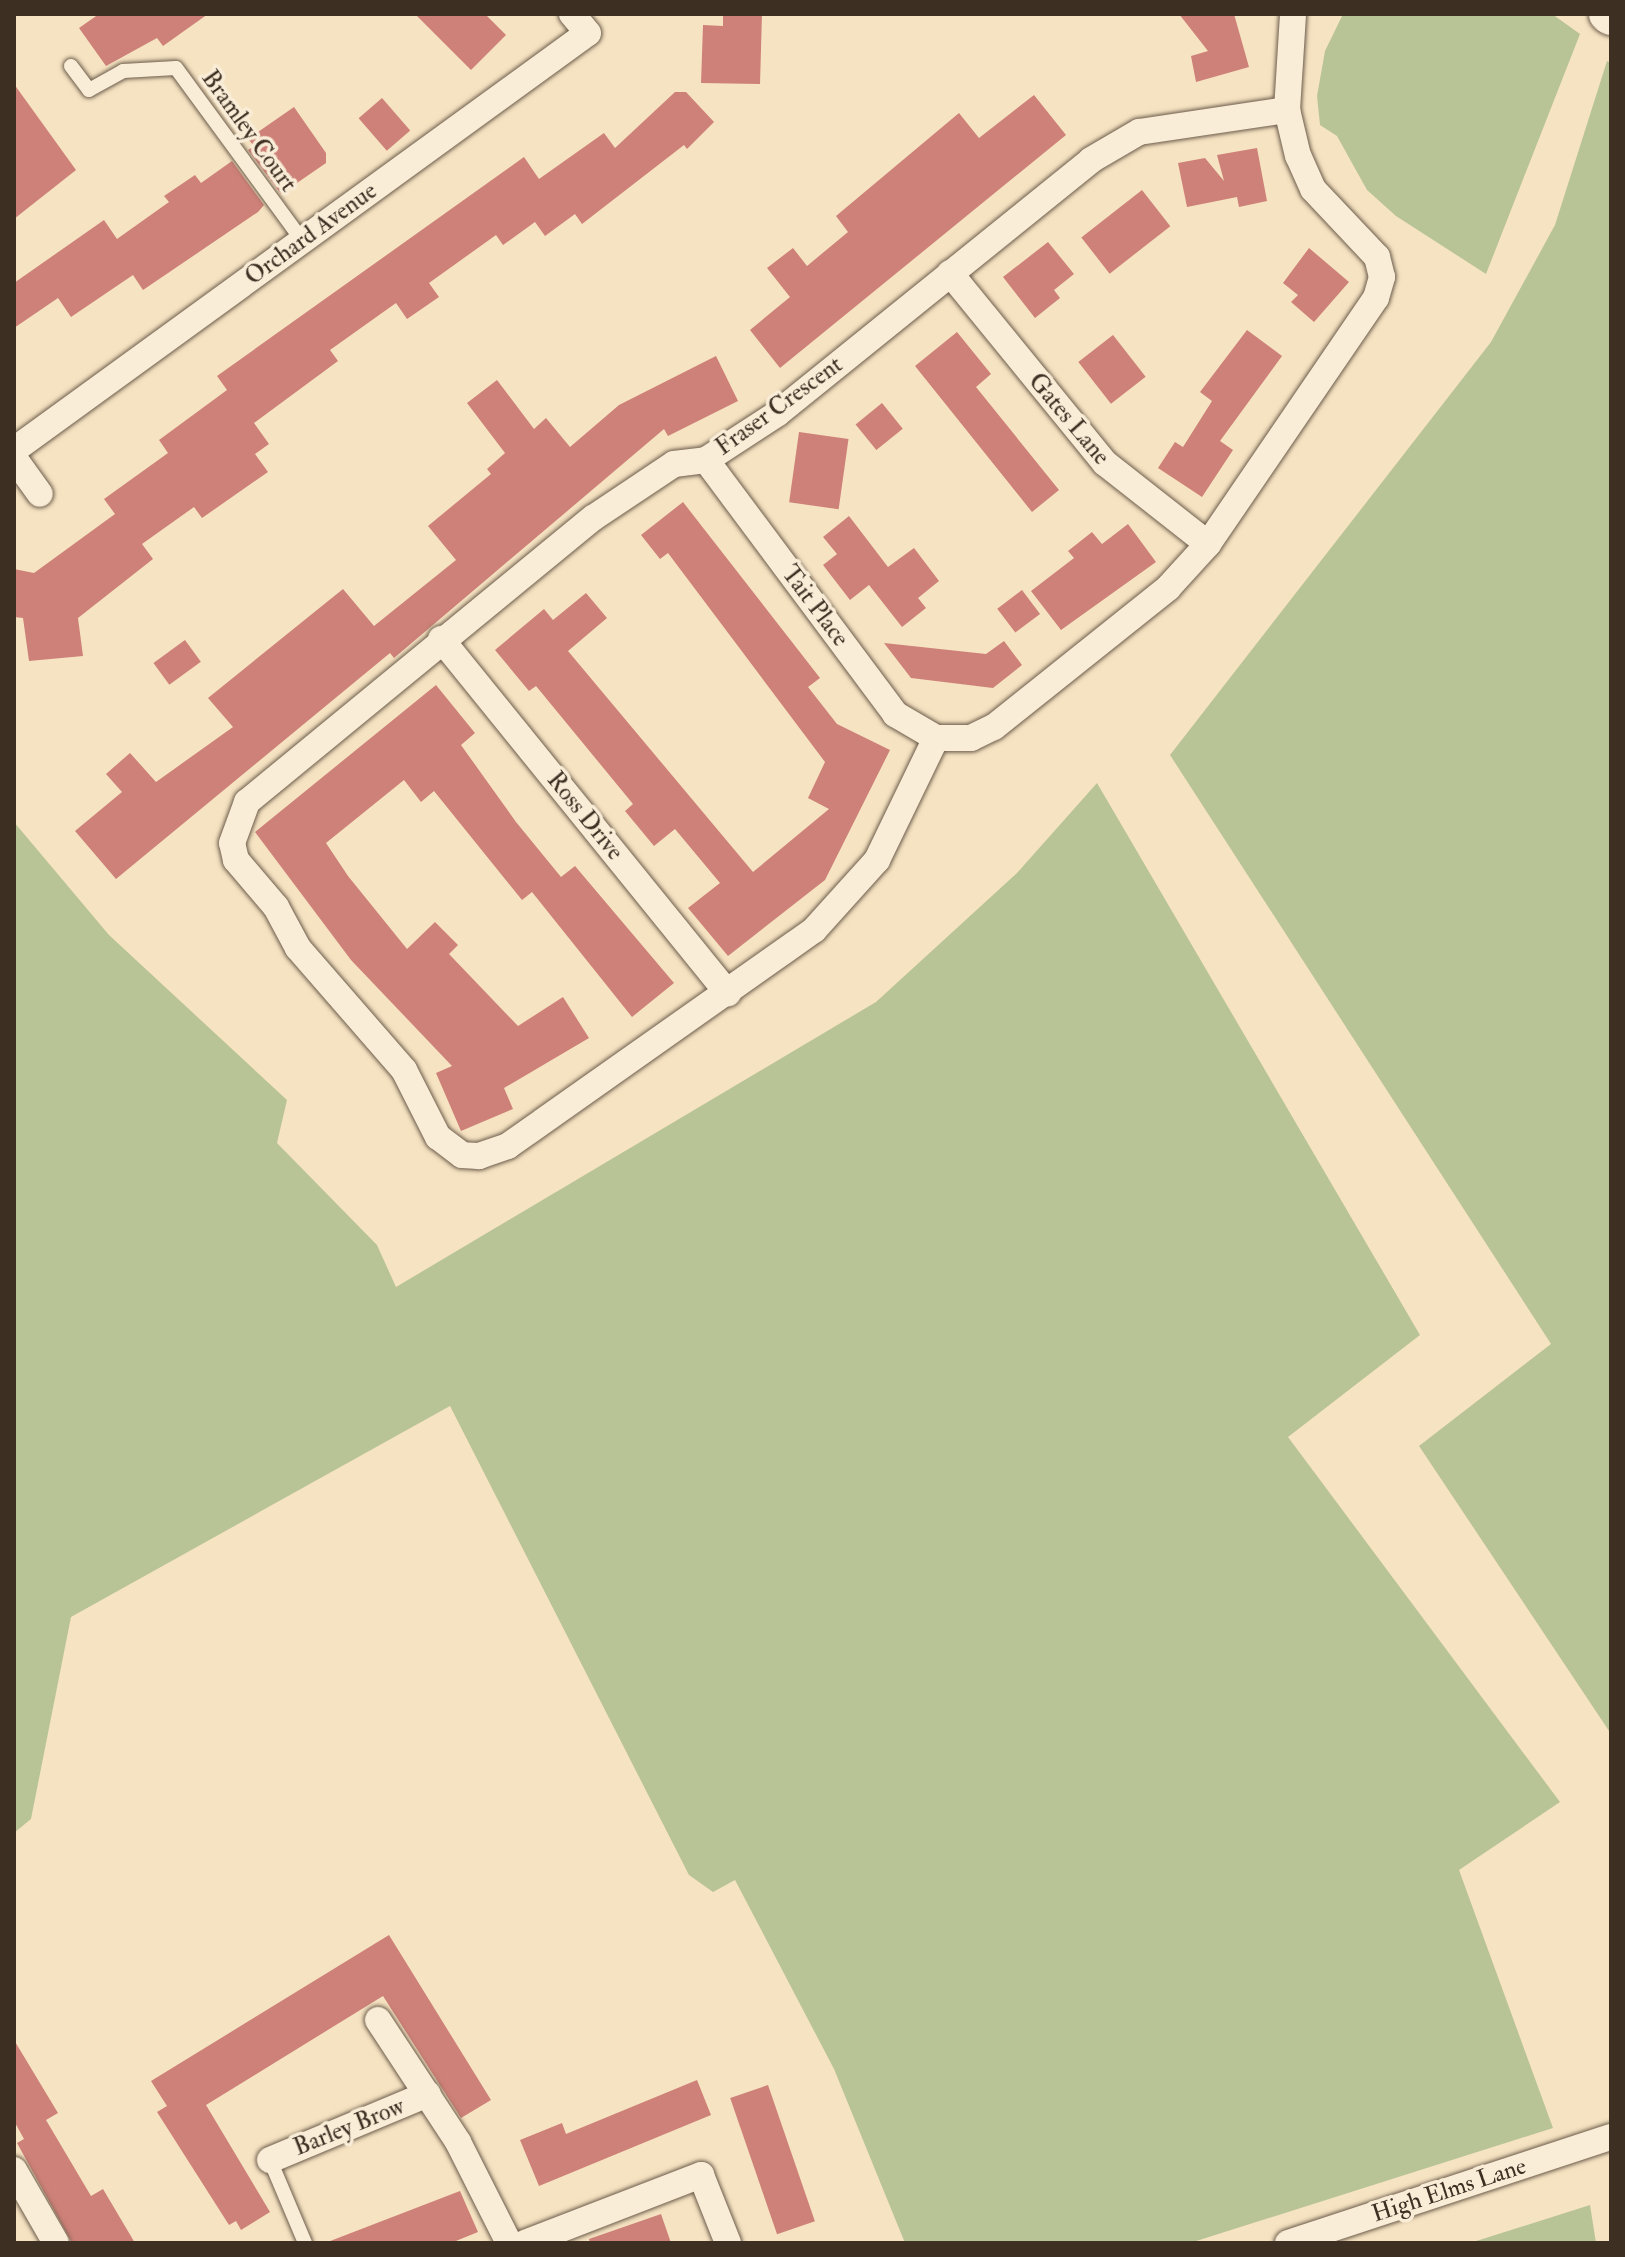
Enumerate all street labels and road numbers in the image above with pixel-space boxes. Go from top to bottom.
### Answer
street label: Bramley Court [195,65,303,197]
street label: Orchard Avenue [240,177,382,291]
street label: Fraser Crescent [710,350,848,462]
street label: Gates Lane [1022,367,1116,471]
street label: Tait Place [775,560,855,652]
street label: Ross Drive [541,766,629,866]
street label: Barley Brow [289,2092,409,2162]
street label: High Elms Lane [1368,2152,1530,2228]

